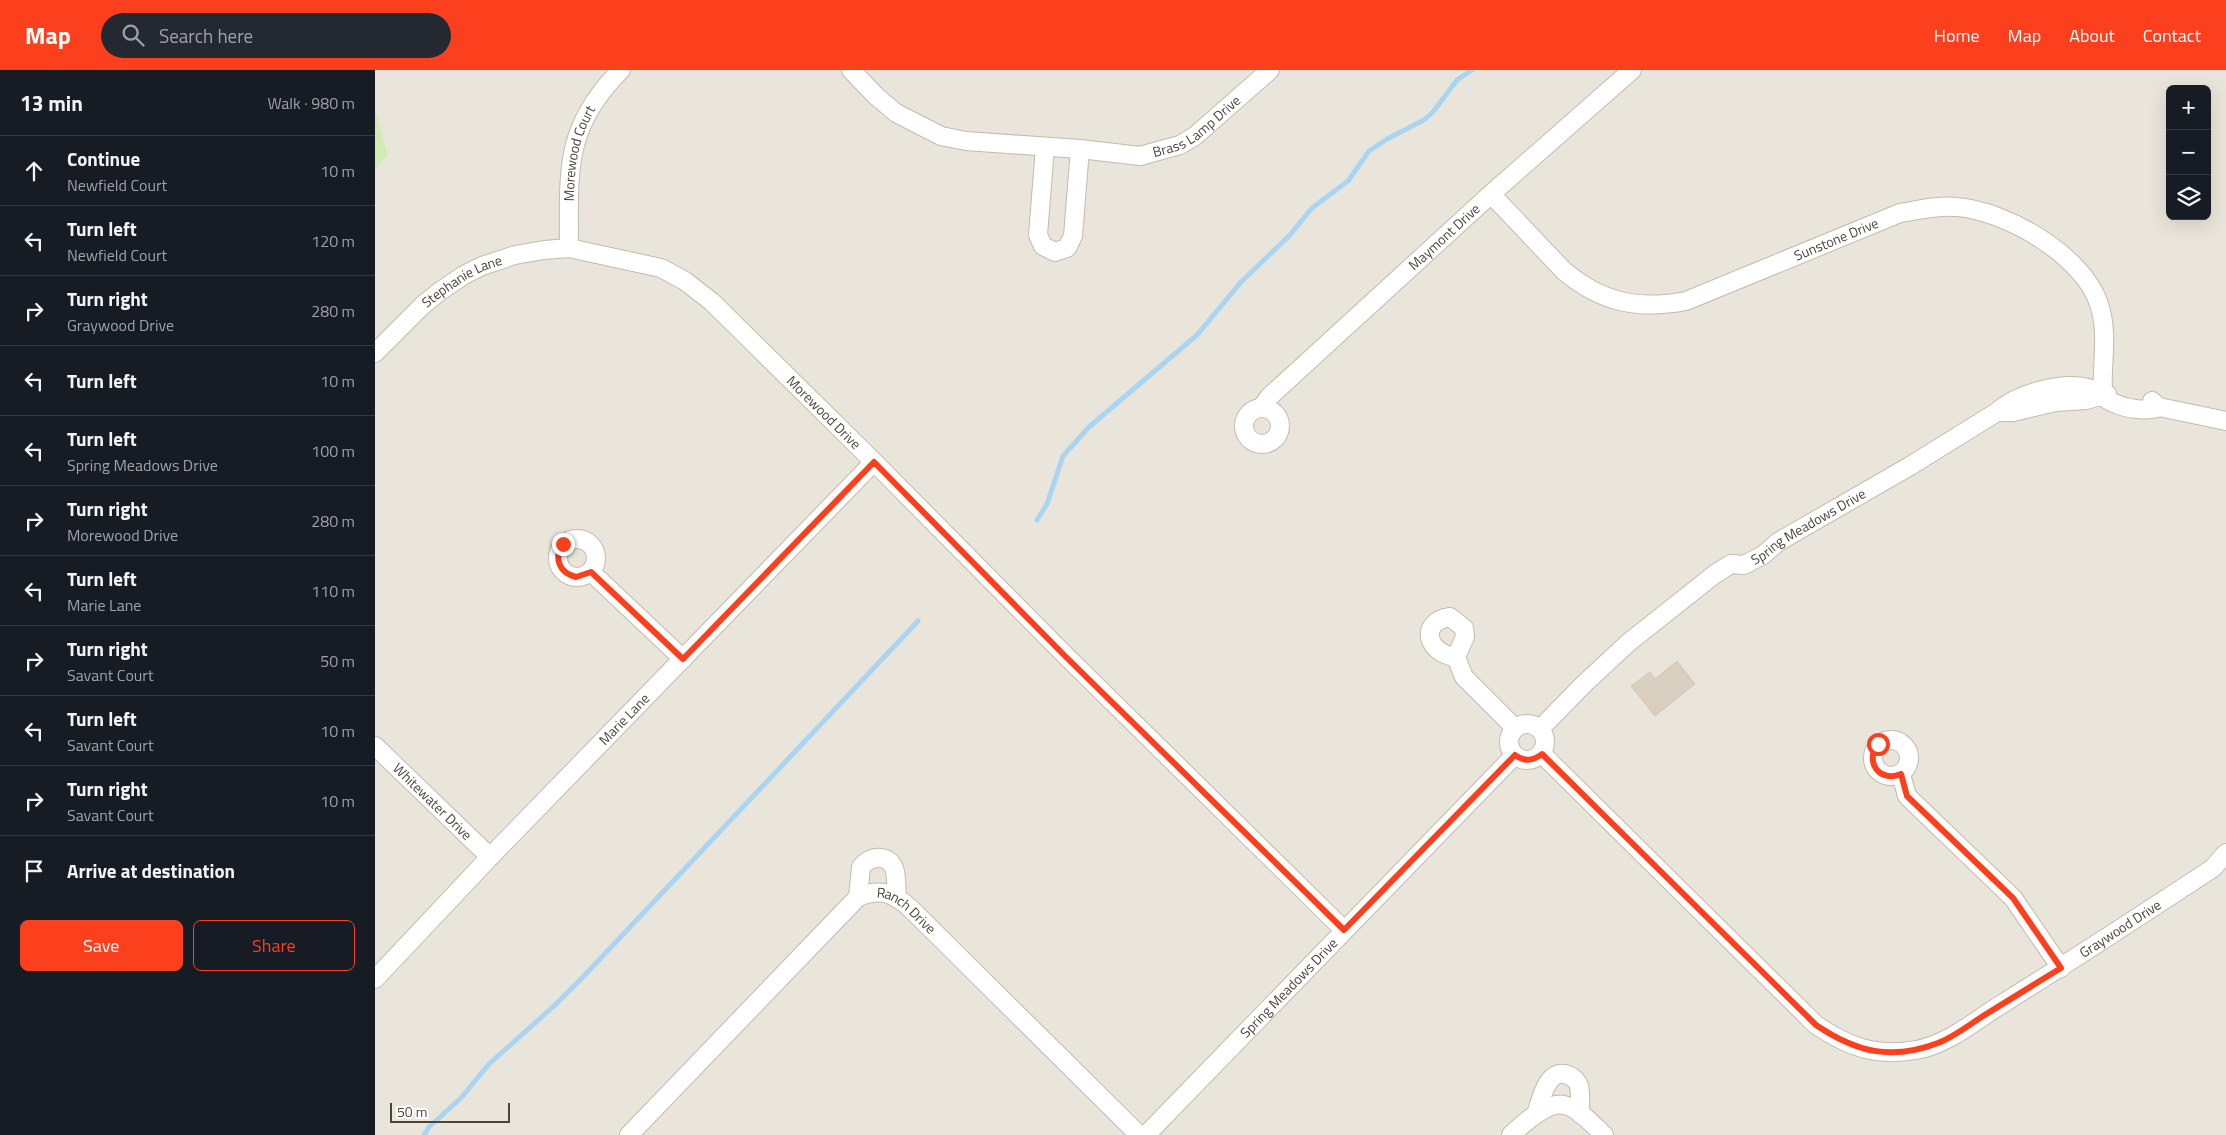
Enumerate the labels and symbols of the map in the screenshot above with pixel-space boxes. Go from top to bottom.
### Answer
street label: Brass Lamp Drive [1150,90,1245,162]
street label: Morewood Court [558,101,600,202]
street label: Maymont Drive [1403,198,1484,275]
street label: Sunstone Drive [1790,212,1881,266]
street label: Stephanie Lane [417,249,505,312]
street label: Morewood Drive [782,370,866,454]
street label: Spring Meadows Drive [1747,483,1869,570]
route end [552,533,575,556]
street label: Marie Lane [593,688,654,749]
route start [1867,733,1890,756]
street label: Whitewater Drive [388,758,477,845]
street label: Ranch Drive [876,881,941,938]
street label: Graywood Drive [2075,894,2165,963]
street label: Spring Meadows Drive [1235,933,1342,1042]
scale bar [390,1100,510,1123]

